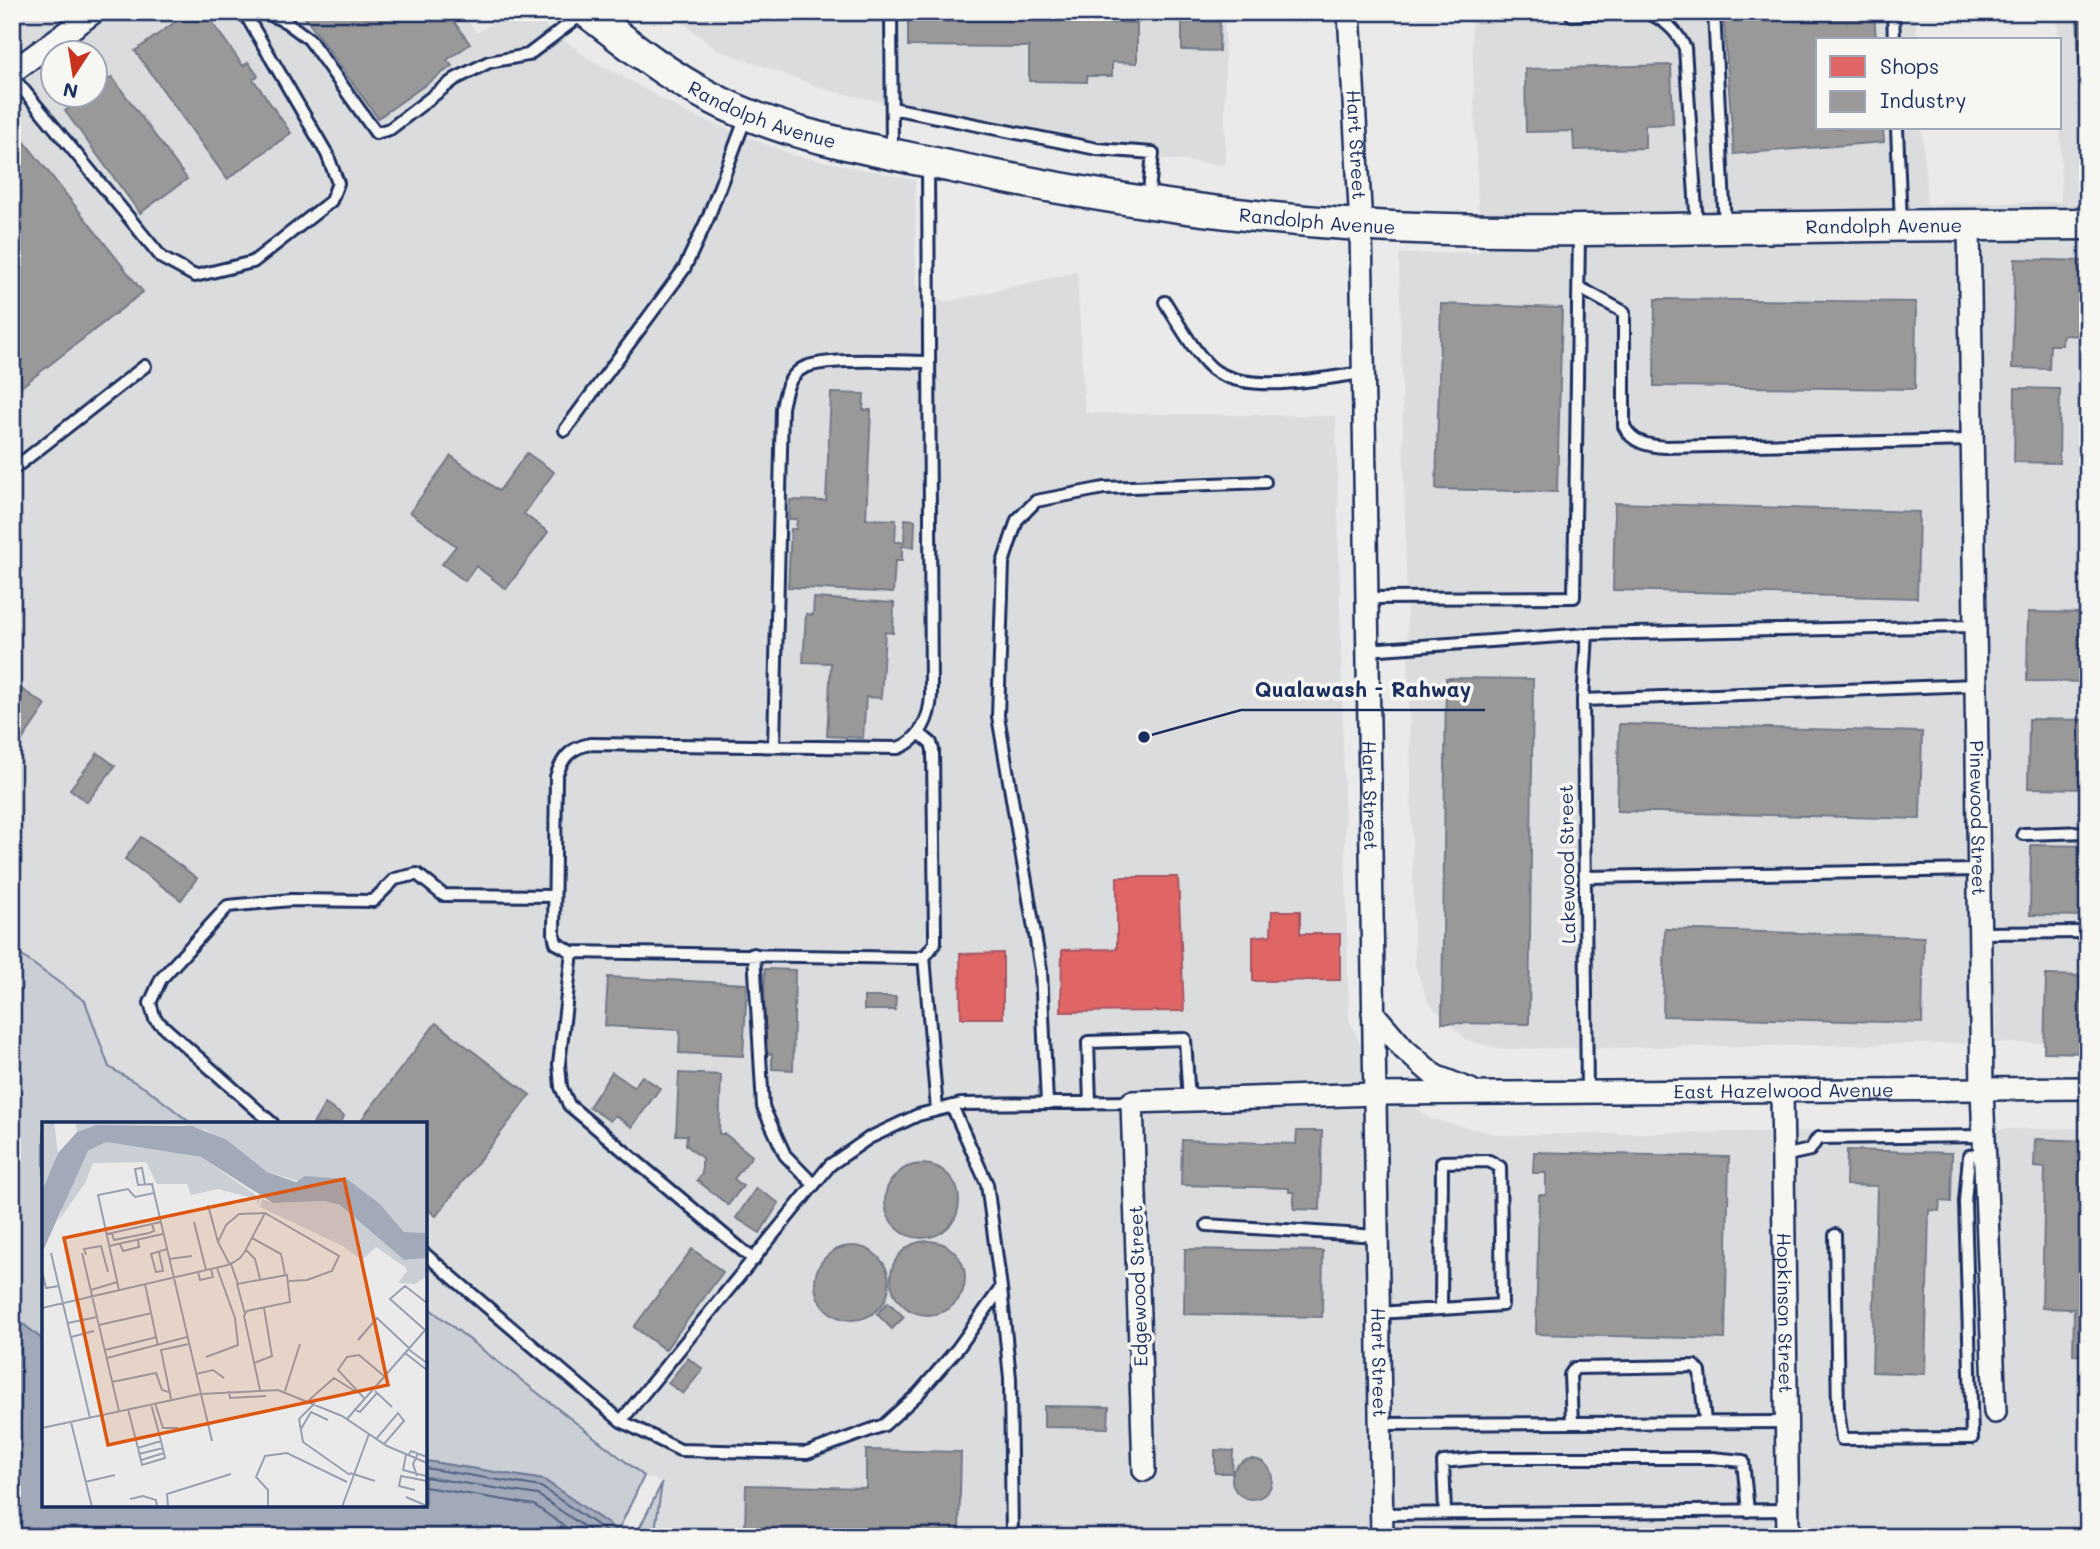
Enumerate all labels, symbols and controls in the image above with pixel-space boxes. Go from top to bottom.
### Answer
north arrow [38,38,108,108]
legend [1816,38,2062,130]
text: Shops [1880,52,1939,79]
street label: Randolph Avenue [684,75,839,153]
text: N [61,77,80,105]
text: Industry [1880,86,1967,113]
street label: Hart Street [1341,89,1373,200]
street label: Randolph Avenue [1238,201,1396,239]
street label: Randolph Avenue [1805,212,1962,239]
callout: Qualawash - Rahway [1241,668,1485,710]
text: Qualawash - Rahway [1255,675,1471,703]
street label: Hart Street [1357,740,1384,851]
street label: Pinewood Street [1965,740,1992,896]
street label: Lakewood Street [1553,784,1580,944]
street label: East Hazelwood Avenue [1673,1077,1894,1103]
inset map [42,1122,427,1507]
street label: Edgewood Street [1122,1205,1153,1367]
street label: Hopkinson Street [1772,1232,1799,1393]
street label: Hart Street [1366,1307,1393,1418]

